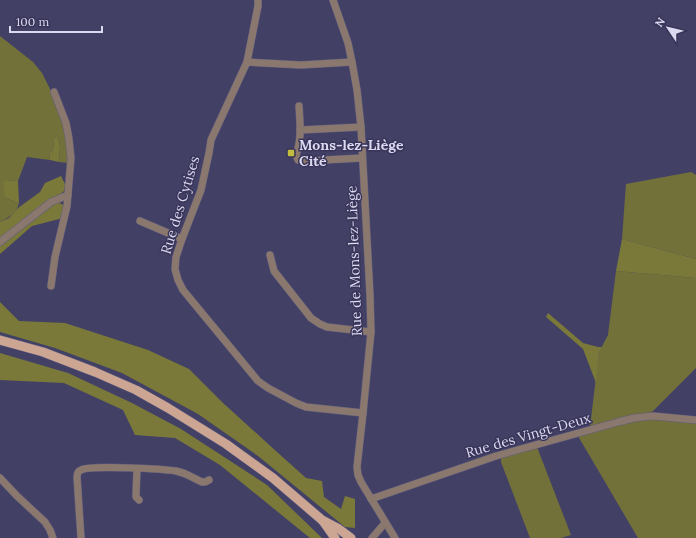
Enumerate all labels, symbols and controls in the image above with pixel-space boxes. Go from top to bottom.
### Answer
scale bar [10,8,102,34]
north arrow [648,8,688,48]
text: 100 m [16,14,49,29]
text: N [652,14,668,30]
place label: Mons-lez-Liège Cité [299,136,404,170]
marker: Mons-lez-Liège Cité [286,148,296,158]
street label: Rue des Cytises [157,154,203,256]
street label: Rue de Mons-lez-Liège [342,185,366,337]
street label: Rue des Vingt-Deux [463,408,593,461]

